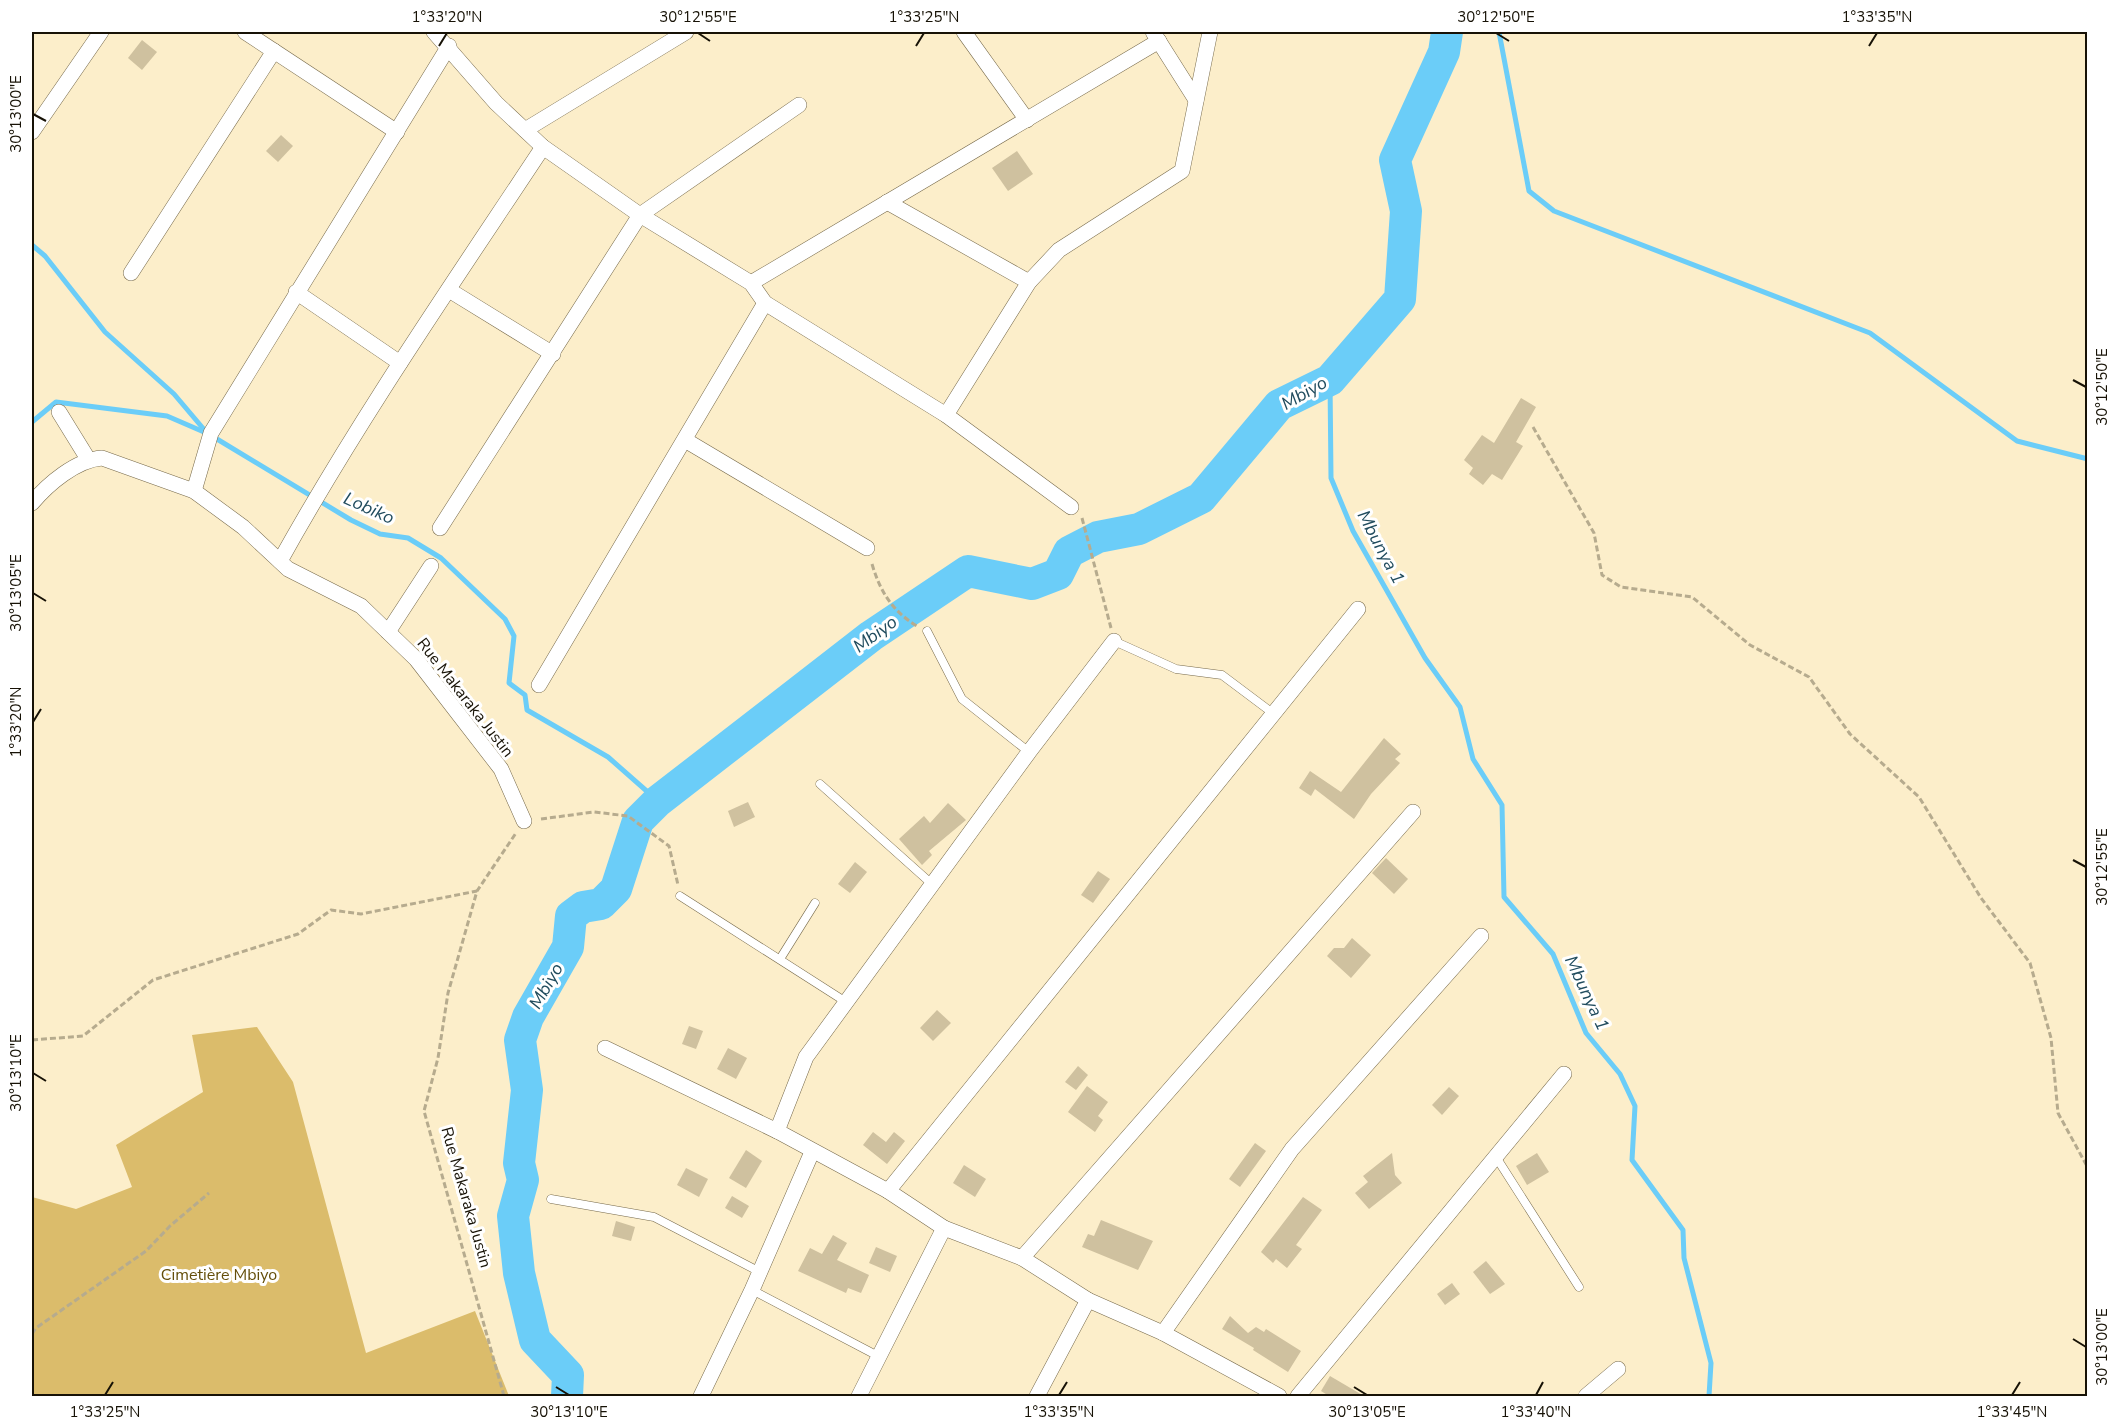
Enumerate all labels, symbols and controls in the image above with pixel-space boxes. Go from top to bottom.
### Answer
text: 1°33'20"N [412,7,482,27]
text: 30°12'55"E [659,7,737,27]
text: 1°33'25"N [889,7,959,27]
text: 30°12'50"E [1457,7,1535,27]
text: 1°33'35"N [1842,7,1912,27]
text: 30°13'00"E [6,75,26,153]
text: 30°12'50"E [2092,348,2112,426]
water label: Mbiyo [1277,370,1331,416]
water label: Lobiko [340,486,398,530]
water label: Mbunya 1 [1352,506,1410,588]
text: 30°13'05"E [6,554,26,632]
water label: Mbiyo [848,610,902,658]
street label: Rue Makaraka Justin [412,633,519,762]
text: 1°33'20"N [6,687,26,757]
text: 30°12'55"E [2092,828,2112,906]
water label: Mbunya 1 [1559,952,1615,1034]
water label: Mbiyo [523,959,569,1013]
text: 30°13'10"E [6,1034,26,1112]
street label: Rue Makaraka Justin [435,1124,497,1270]
park label: Cimetière Mbiyo [161,1264,277,1286]
text: 30°13'00"E [2092,1308,2112,1386]
text: 1°33'25"N [70,1402,140,1422]
text: 30°13'10"E [530,1402,608,1422]
text: 1°33'35"N [1024,1402,1094,1422]
text: 30°13'05"E [1328,1402,1406,1422]
text: 1°33'40"N [1501,1402,1571,1422]
text: 1°33'45"N [1977,1402,2047,1422]

